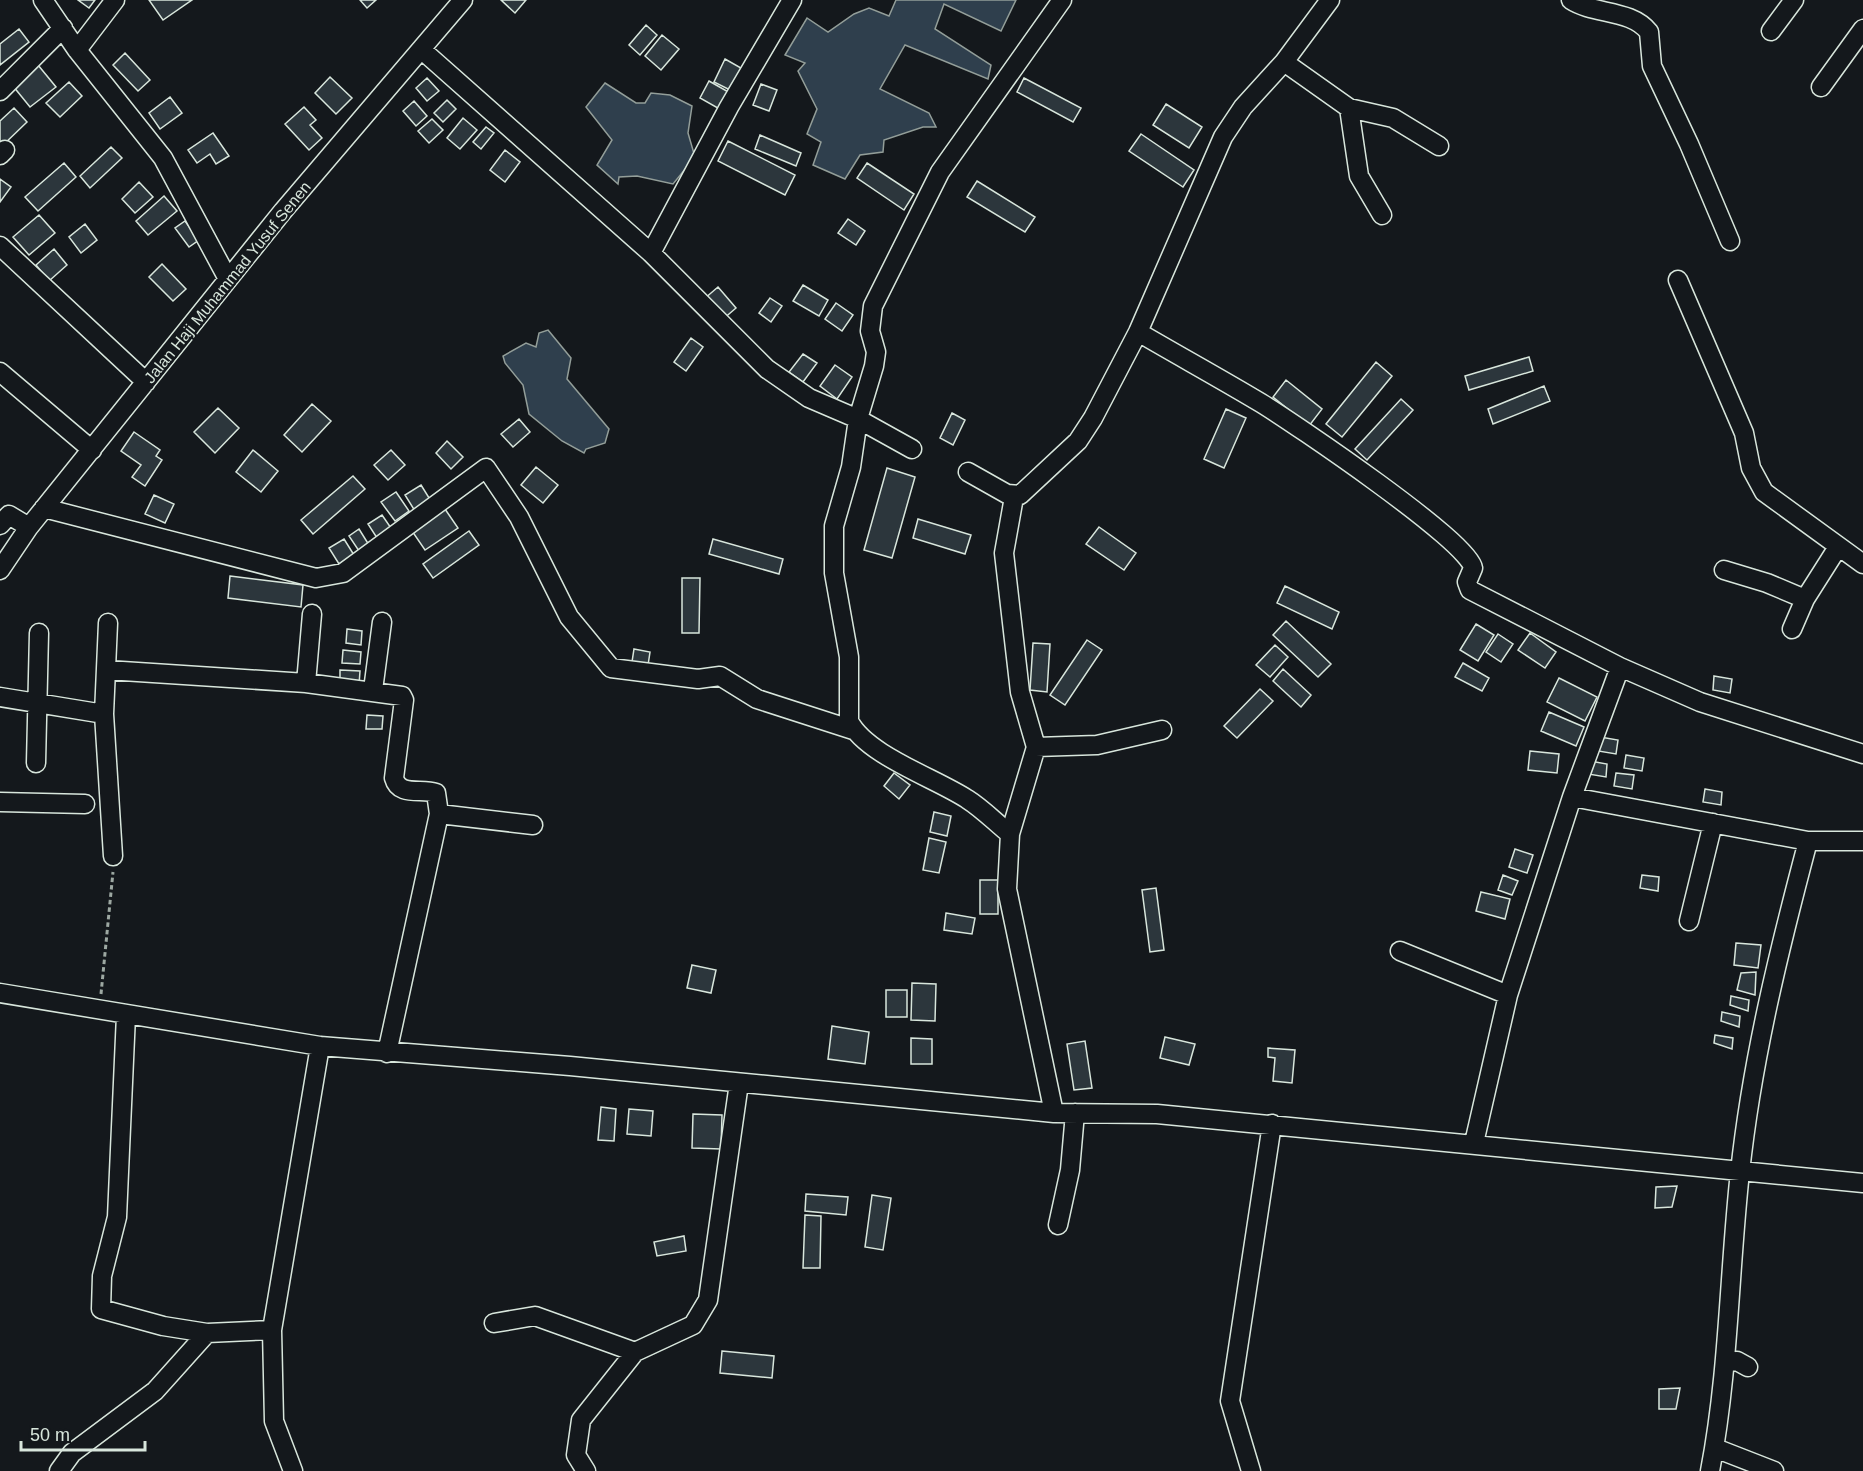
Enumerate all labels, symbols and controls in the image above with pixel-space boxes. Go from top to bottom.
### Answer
street label: Jalan Haji Muhammad Yusuf Senen [141,178,314,386]
scale bar [21,1414,146,1452]
text: 50 m [30,1425,70,1445]

